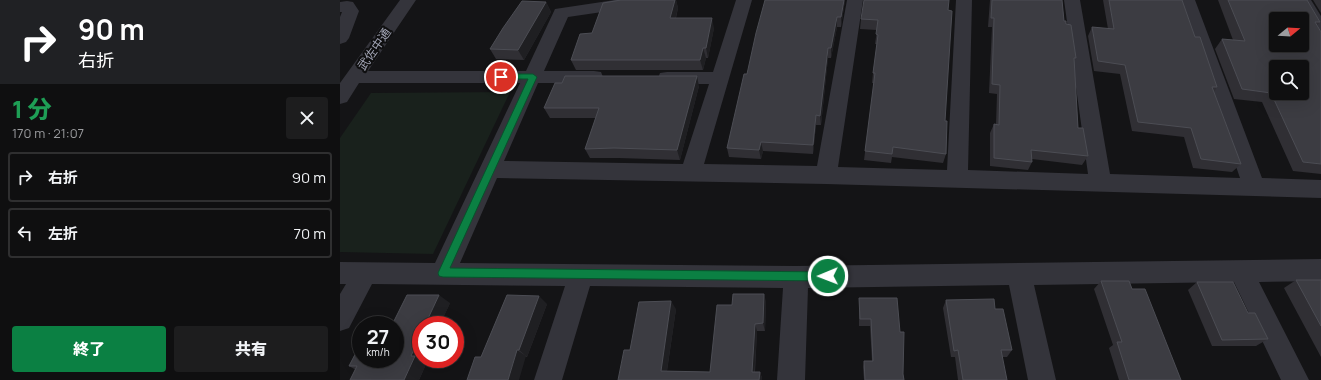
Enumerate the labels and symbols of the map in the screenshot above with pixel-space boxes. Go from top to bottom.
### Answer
north arrow [1269,12,1309,52]
street label: 武佐中通 [353,24,395,74]
pin [484,60,518,94]
position arrow [807,255,849,297]
speed limit sign: 30 [412,316,464,368]

